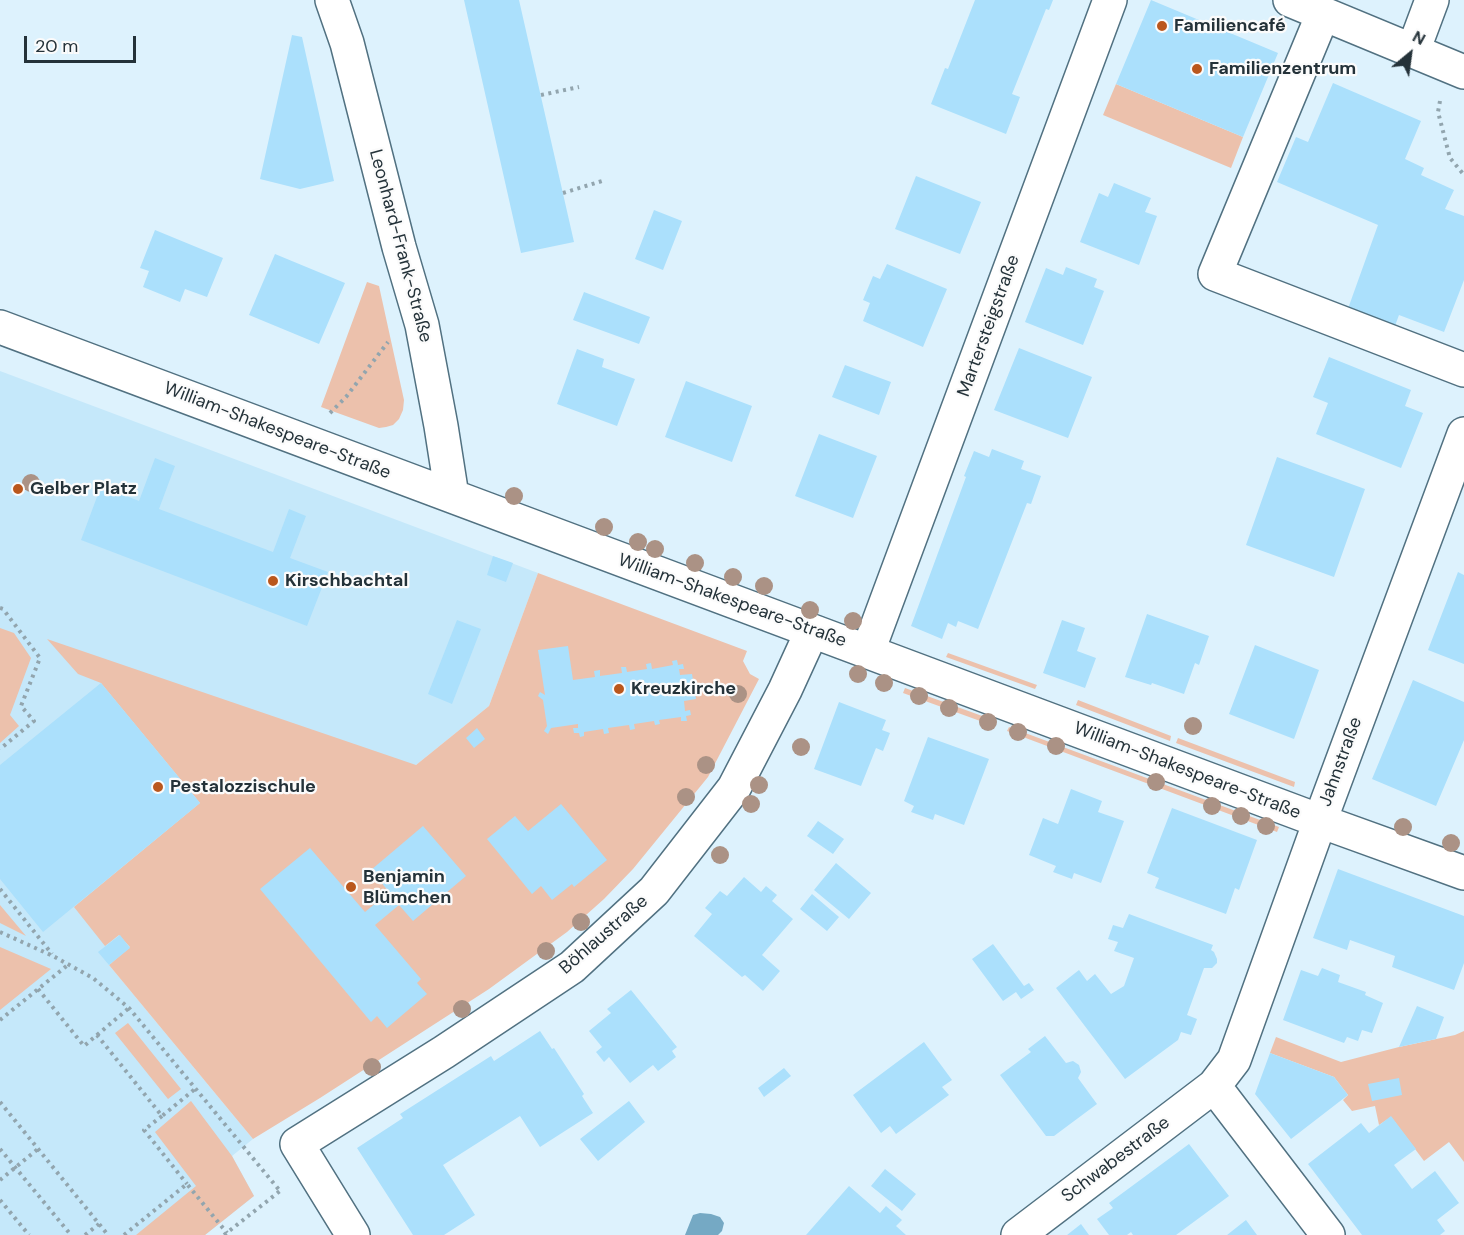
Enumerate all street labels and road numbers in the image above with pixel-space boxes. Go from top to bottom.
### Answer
street label: Leonhard-Frank-Straße [364,147,436,345]
street label: Martersteigstraße [953,252,1025,400]
street label: William-Shakespeare-Straße [160,378,394,484]
street label: William-Shakespeare-Straße [615,550,849,652]
street label: Jahnstraße [1315,714,1367,810]
street label: William-Shakespeare-Straße [1070,718,1304,824]
street label: Böhlaustraße [555,891,653,979]
street label: Schwabestraße [1058,1112,1174,1208]

